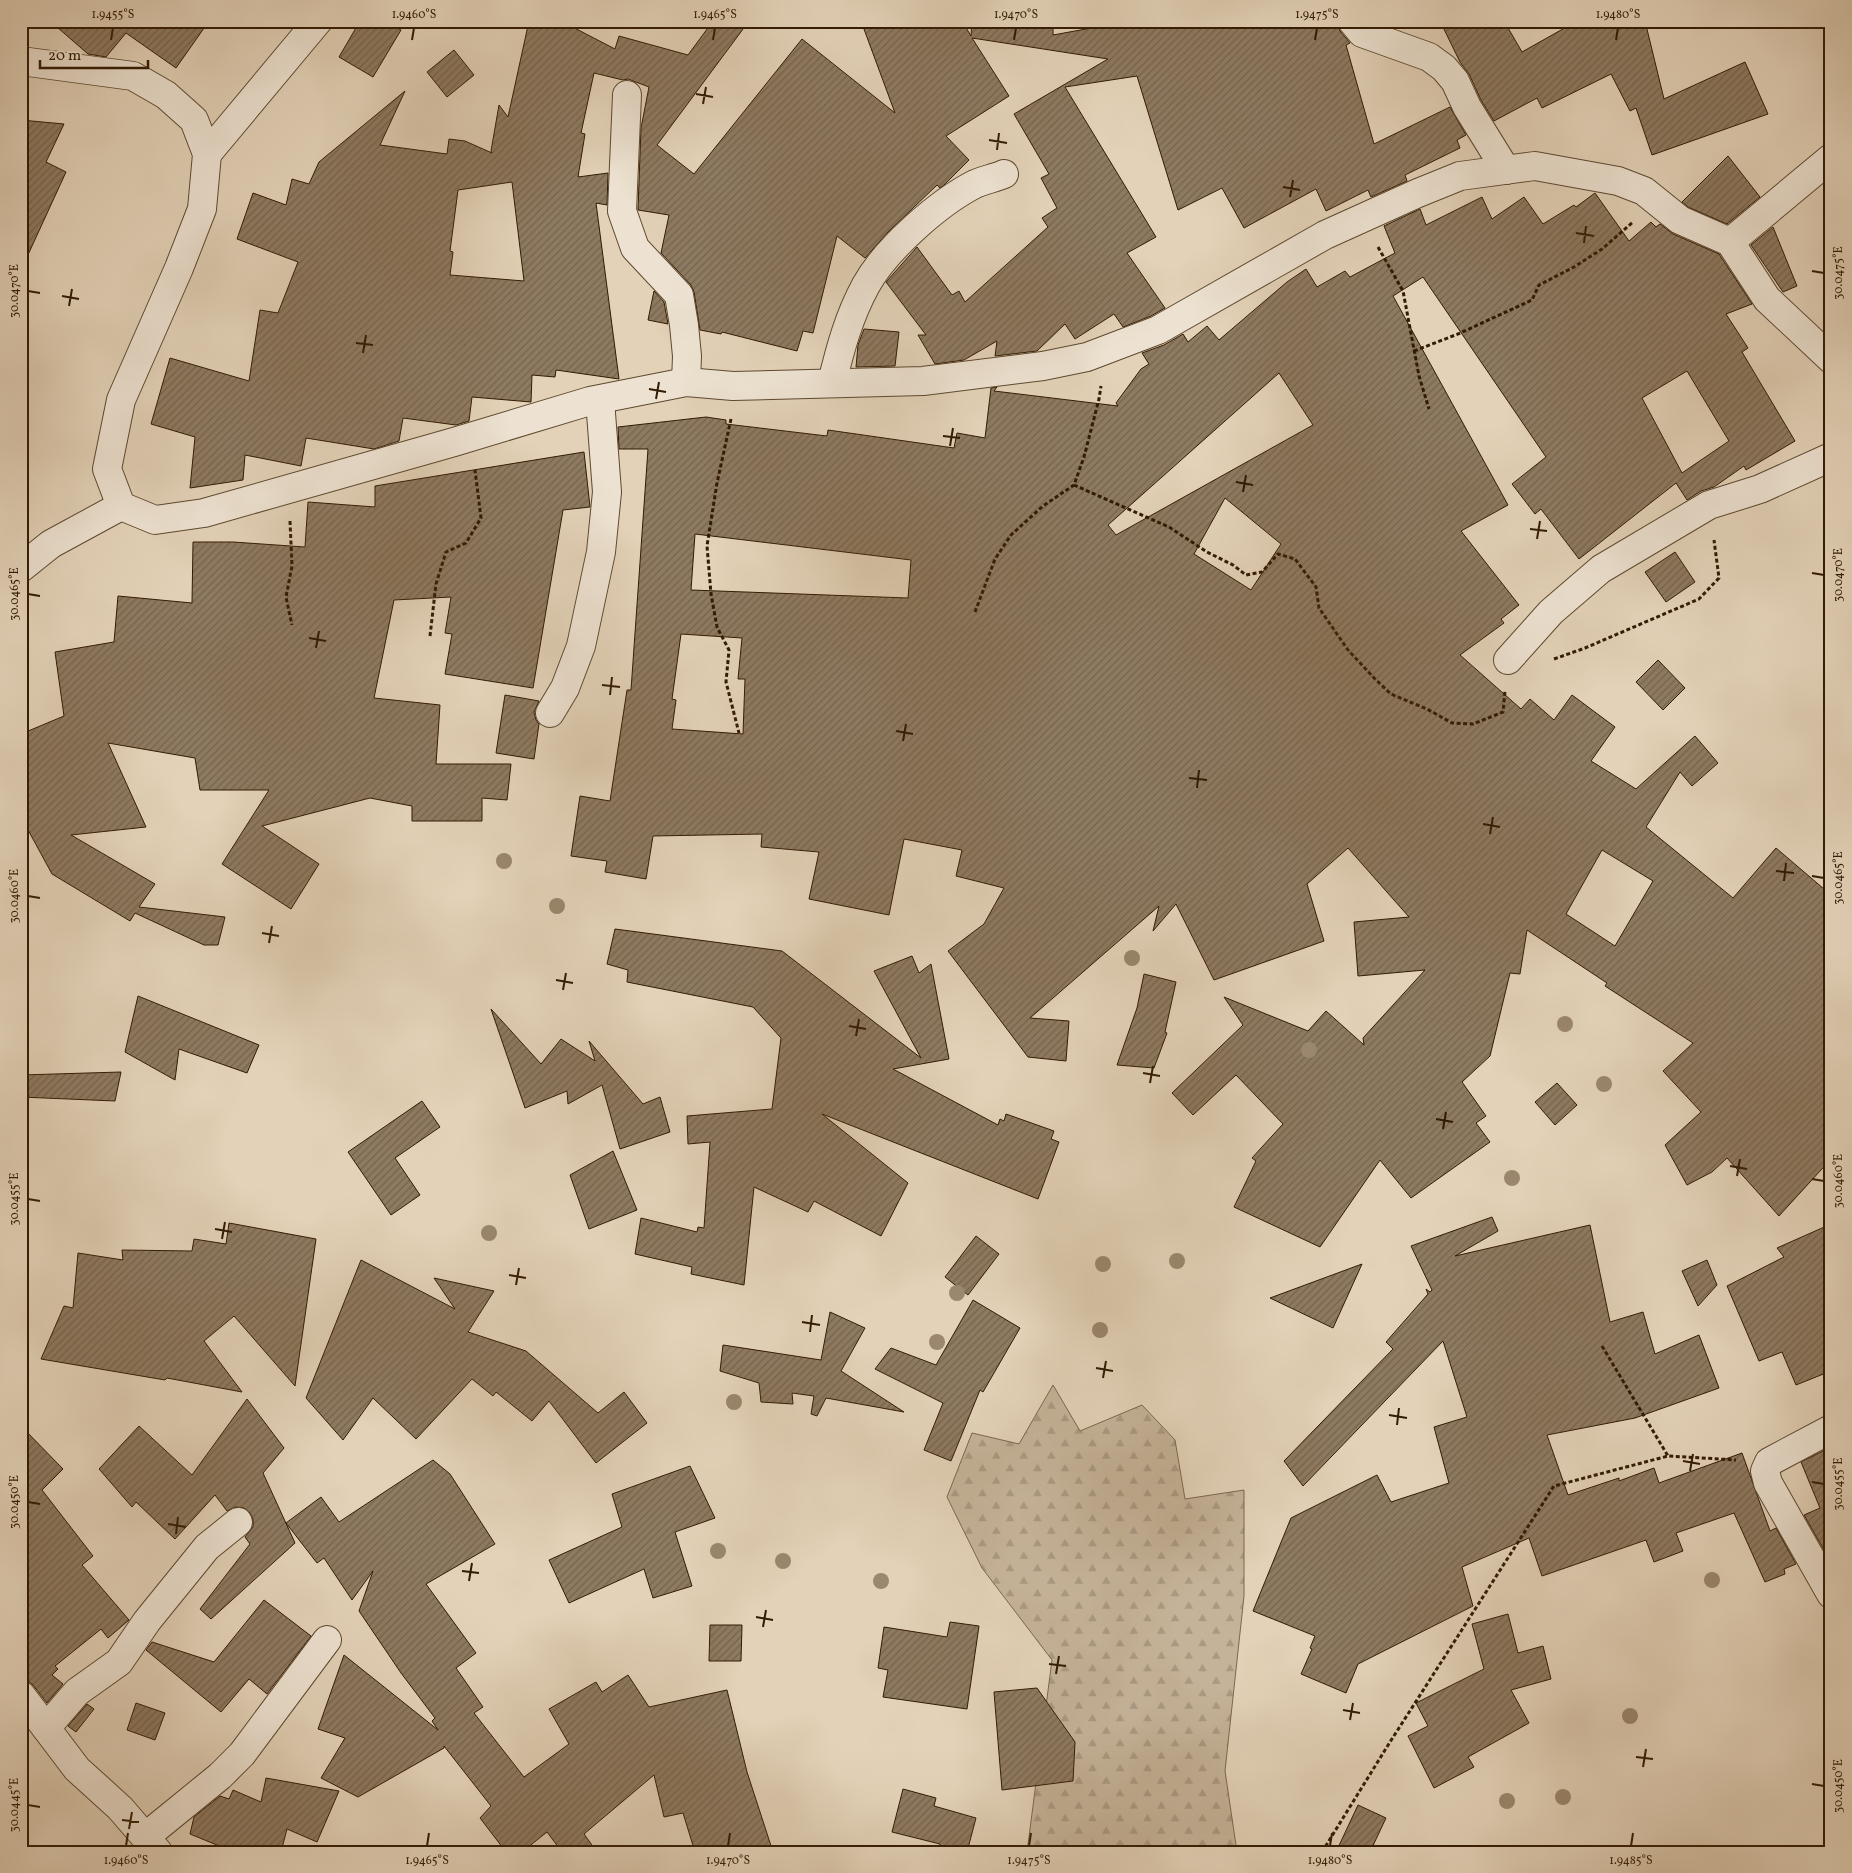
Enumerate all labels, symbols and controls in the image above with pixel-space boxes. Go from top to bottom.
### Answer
text: 1.9455°S [92,7,135,23]
text: 1.9460°S [392,7,436,23]
text: 1.9465°S [693,7,737,23]
text: 1.9470°S [994,7,1038,23]
text: 1.9475°S [1295,7,1339,23]
text: 1.9480°S [1596,7,1640,23]
scale bar [40,38,148,70]
text: 20 m [48,46,81,67]
text: 30.0475°E [1831,246,1847,300]
text: 30.0470°E [7,264,23,318]
text: 30.0470°E [1831,548,1847,602]
text: 30.0465°E [7,567,23,621]
text: 30.0465°E [1831,851,1847,905]
text: 30.0460°E [7,869,23,923]
text: 30.0460°E [1831,1154,1847,1208]
text: 30.0455°E [7,1173,23,1225]
text: 30.0455°E [1831,1458,1847,1510]
text: 30.0450°E [7,1475,23,1529]
text: 30.0450°E [1831,1759,1847,1813]
text: 30.0445°E [7,1778,23,1832]
text: 1.9460°S [104,1853,148,1869]
text: 1.9465°S [405,1853,449,1869]
text: 1.9470°S [706,1853,750,1869]
text: 1.9475°S [1007,1853,1051,1869]
text: 1.9480°S [1308,1853,1352,1869]
text: 1.9485°S [1609,1853,1653,1869]

